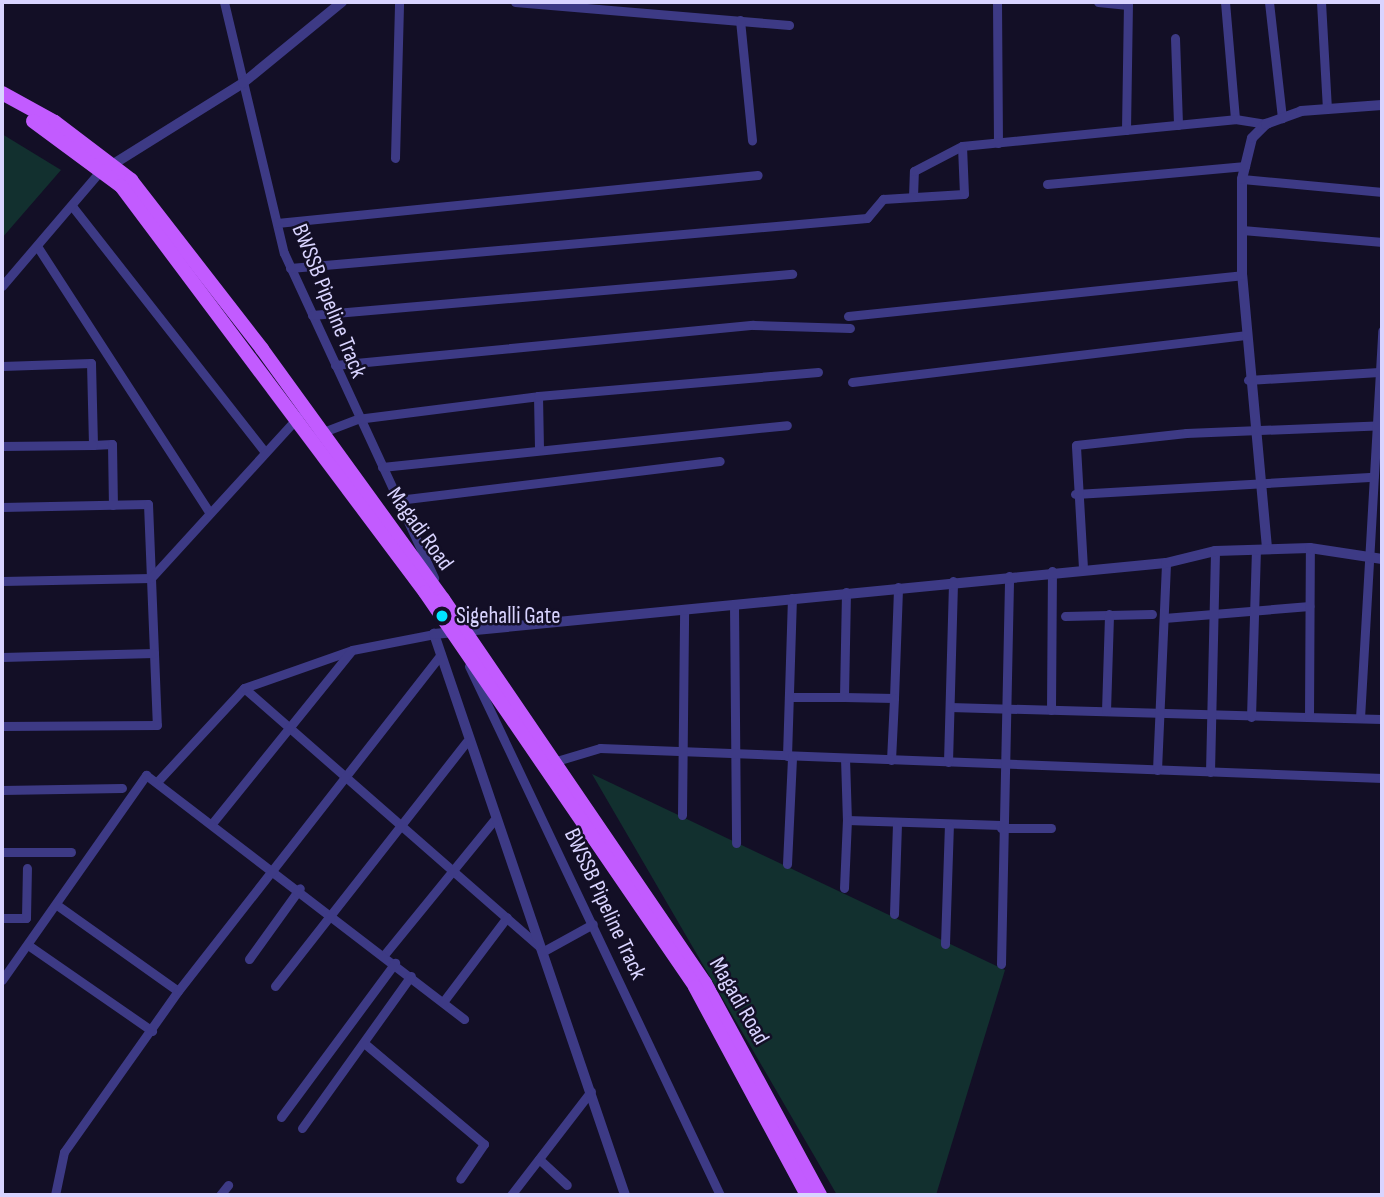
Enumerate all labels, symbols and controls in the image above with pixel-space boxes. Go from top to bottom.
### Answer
street label: BWSSB Pipeline Track [286,220,372,382]
street label: Magadi Road [381,482,459,576]
place label: Sigehalli Gate [456,602,560,630]
marker: Sigehalli Gate [434,608,450,624]
street label: BWSSB Pipeline Track [558,824,652,984]
street label: Magadi Road [703,952,775,1050]

